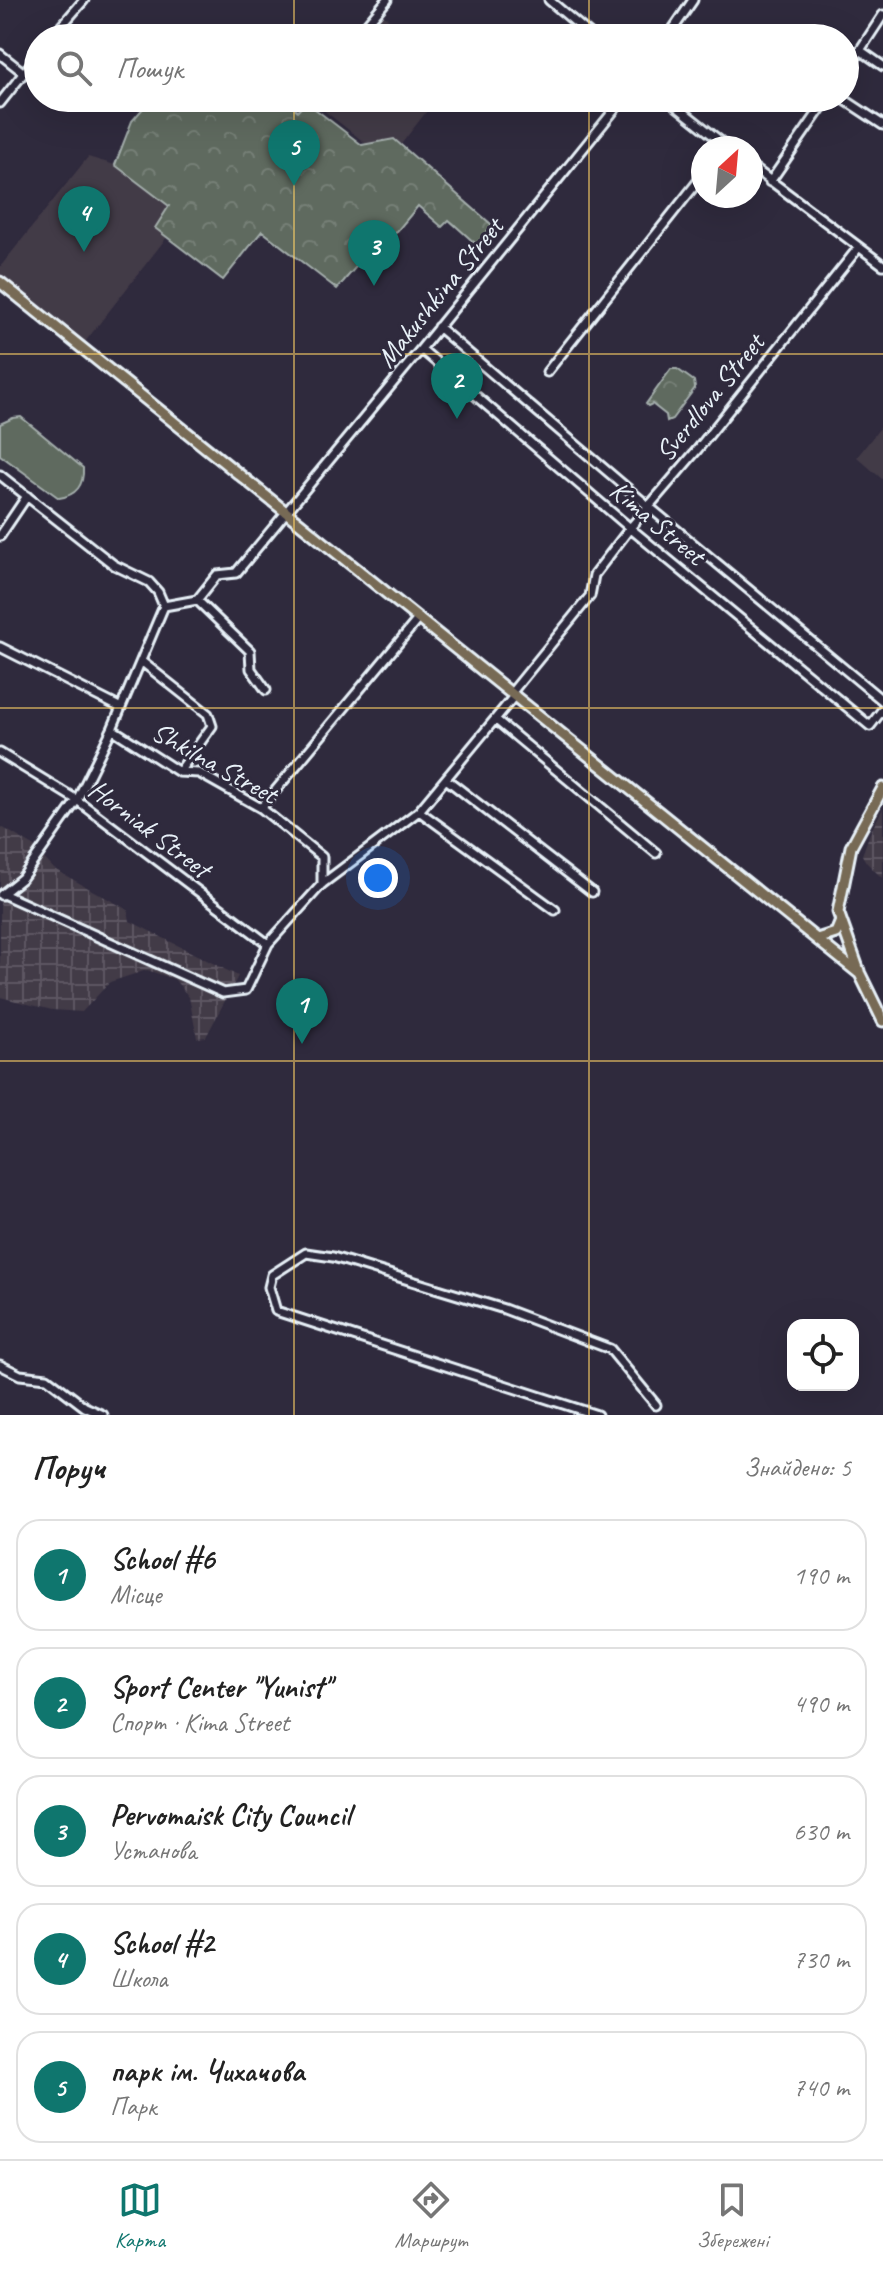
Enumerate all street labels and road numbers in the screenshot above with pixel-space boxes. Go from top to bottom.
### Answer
street label: Makushkina Street [368,208,512,374]
street label: Sverdlova Street [647,324,773,468]
street label: Kima Street [603,472,715,574]
street label: Shkilna Street [146,714,286,813]
street label: Horniak Street [82,771,220,888]

